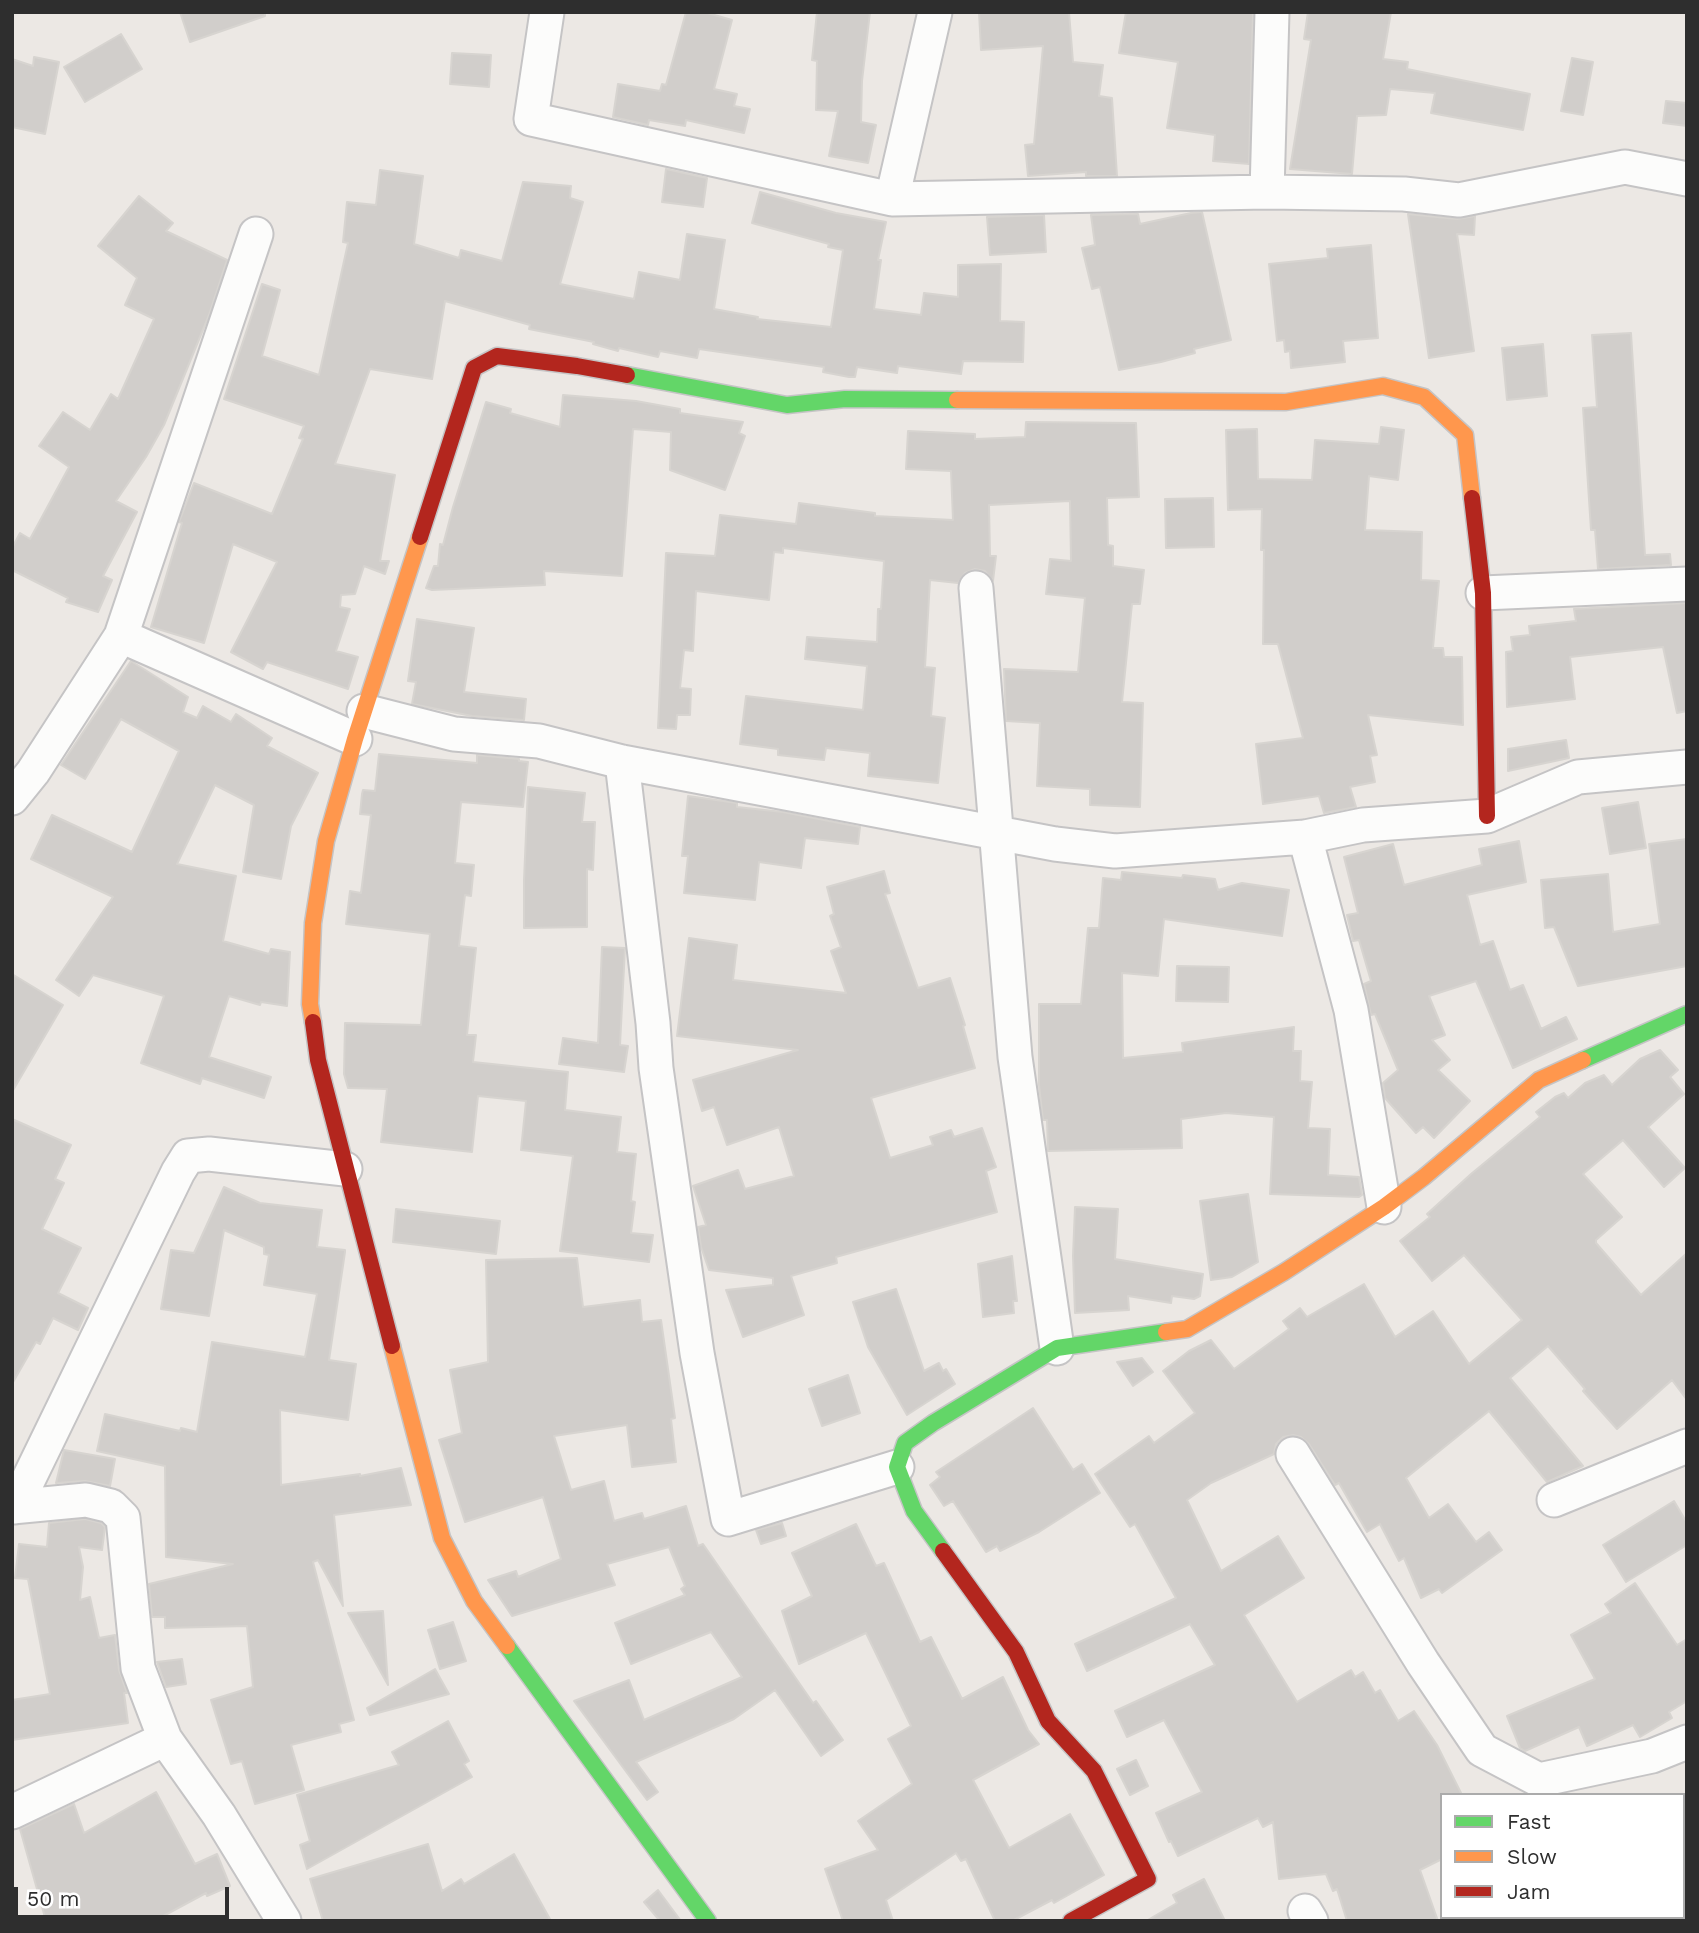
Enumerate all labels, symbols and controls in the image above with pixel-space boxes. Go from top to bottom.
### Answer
legend [1440,1793,1685,1919]
text: Fast [1507,1809,1551,1834]
text: Slow [1507,1844,1557,1869]
scale bar [18,1874,233,1918]
text: Jam [1507,1879,1550,1904]
text: 50 m [27,1886,79,1911]

